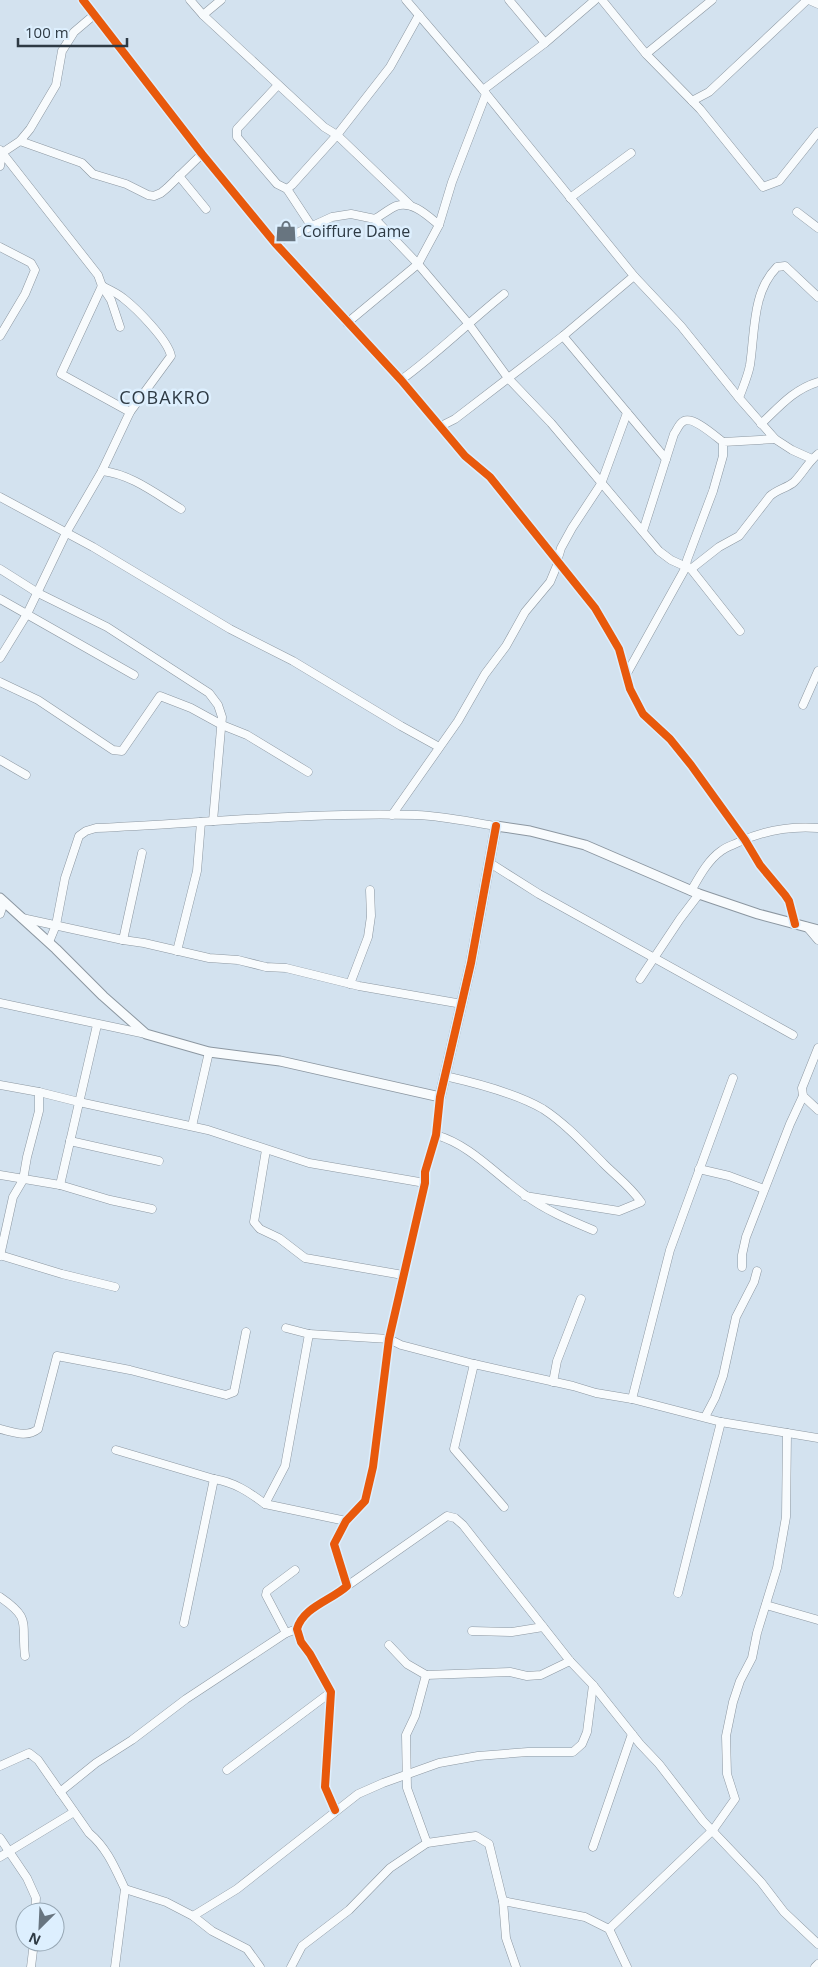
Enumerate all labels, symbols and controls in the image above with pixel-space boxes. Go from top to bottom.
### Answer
scale bar [18,15,126,47]
text: 100 m [25,22,69,42]
shop icon: Coiffure Dame [273,218,299,244]
place label: Coiffure Dame [302,220,410,242]
district label: COBAKRO [119,385,211,409]
north arrow [15,1902,65,1952]
text: N [25,1928,44,1950]

